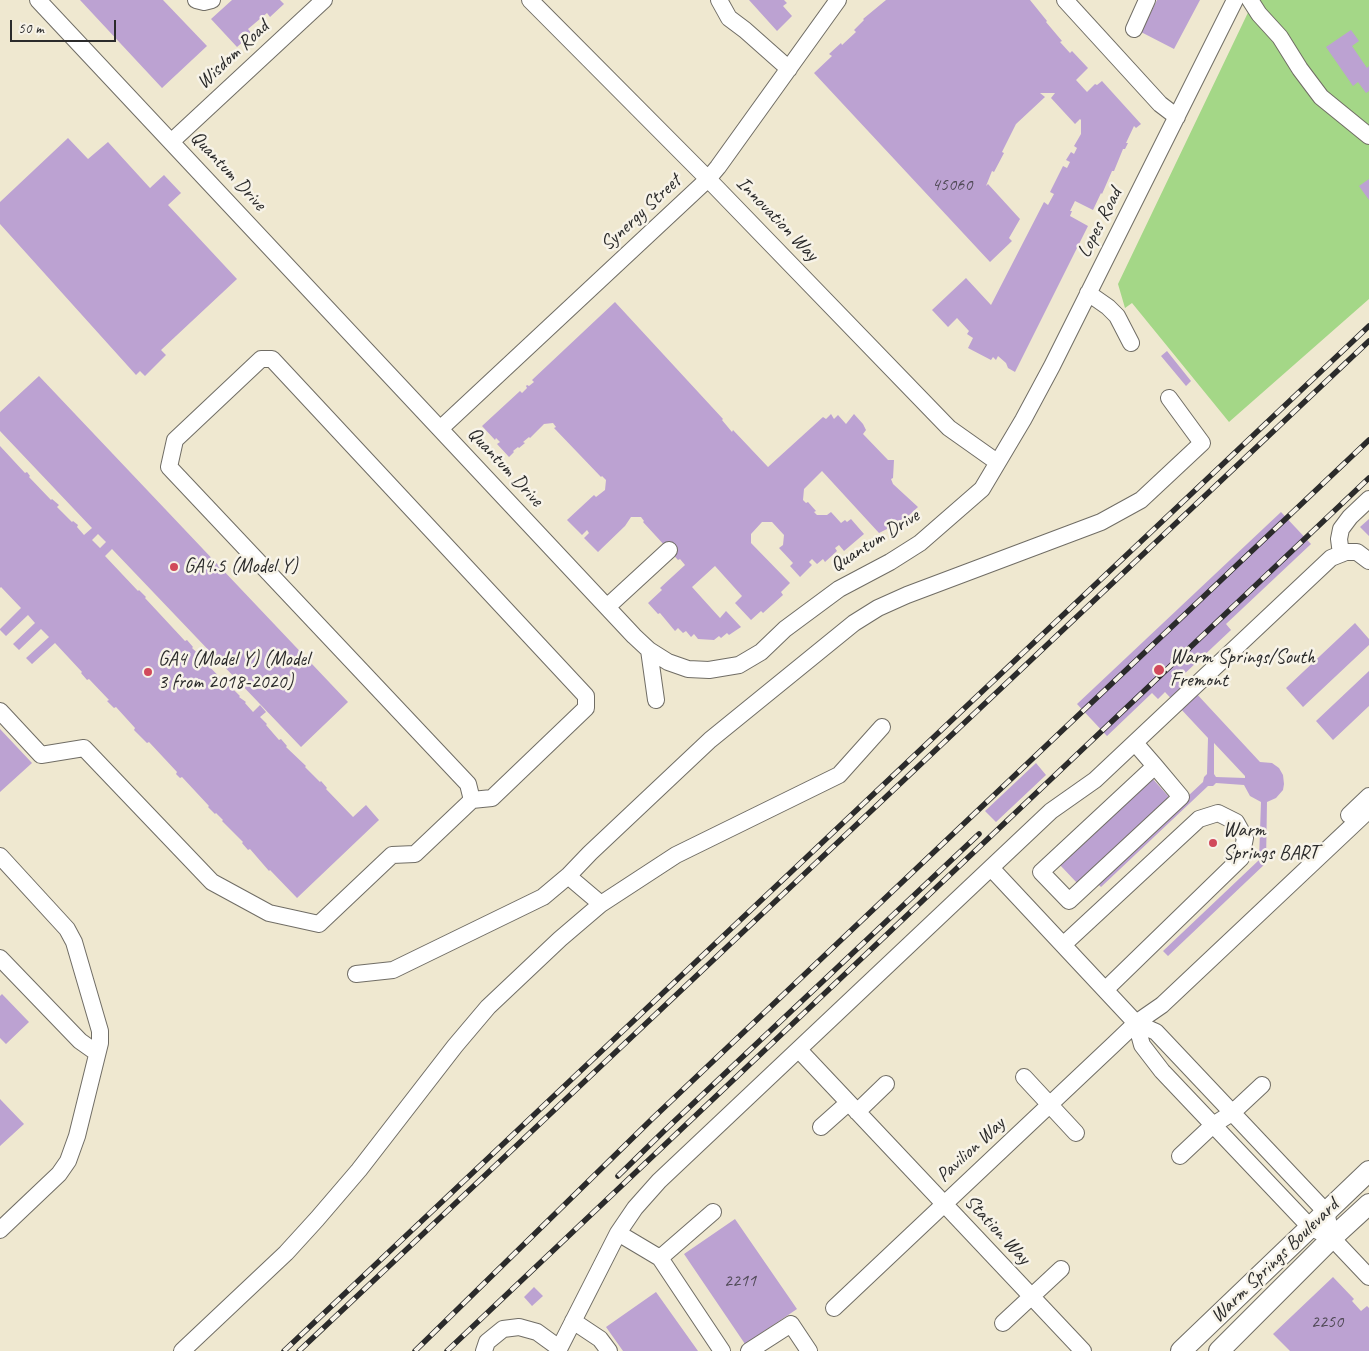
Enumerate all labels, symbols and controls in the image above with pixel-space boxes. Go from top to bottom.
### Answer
scale bar [12,10,119,42]
street label: Wisdom Road [192,16,274,94]
text: 50 m [18,19,44,38]
street label: Quantum Drive [185,126,271,216]
street label: Synergy Street [596,170,686,256]
street label: Innovation Way [731,172,823,266]
house number: 45060 [932,174,972,196]
street label: Lopes Road [1072,184,1128,262]
street label: Quantum Drive [462,422,548,512]
street label: Quantum Drive [826,504,924,578]
place label: GA4.5 (Model Y) [184,555,298,579]
marker: GA4.5 (Model Y) [168,561,180,573]
place label: Warm Springs/South Fremont [1170,646,1315,693]
place label: GA4 (Model Y) (Model 3 from 2018-2020) [158,648,309,695]
marker: Warm Springs/South Fremont [1152,663,1166,677]
marker: GA4 (Model Y) (Model 3 from 2018-2020) [142,666,154,678]
place label: Warm Springs BART [1223,819,1318,866]
marker: Warm Springs BART [1207,837,1219,849]
street label: Pavilion Way [932,1112,1010,1188]
street label: Station Way [959,1190,1035,1270]
street label: Warm Springs Boulevard [1206,1194,1344,1328]
house number: 2211 [724,1270,756,1292]
house number: 2250 [1311,1311,1343,1333]

